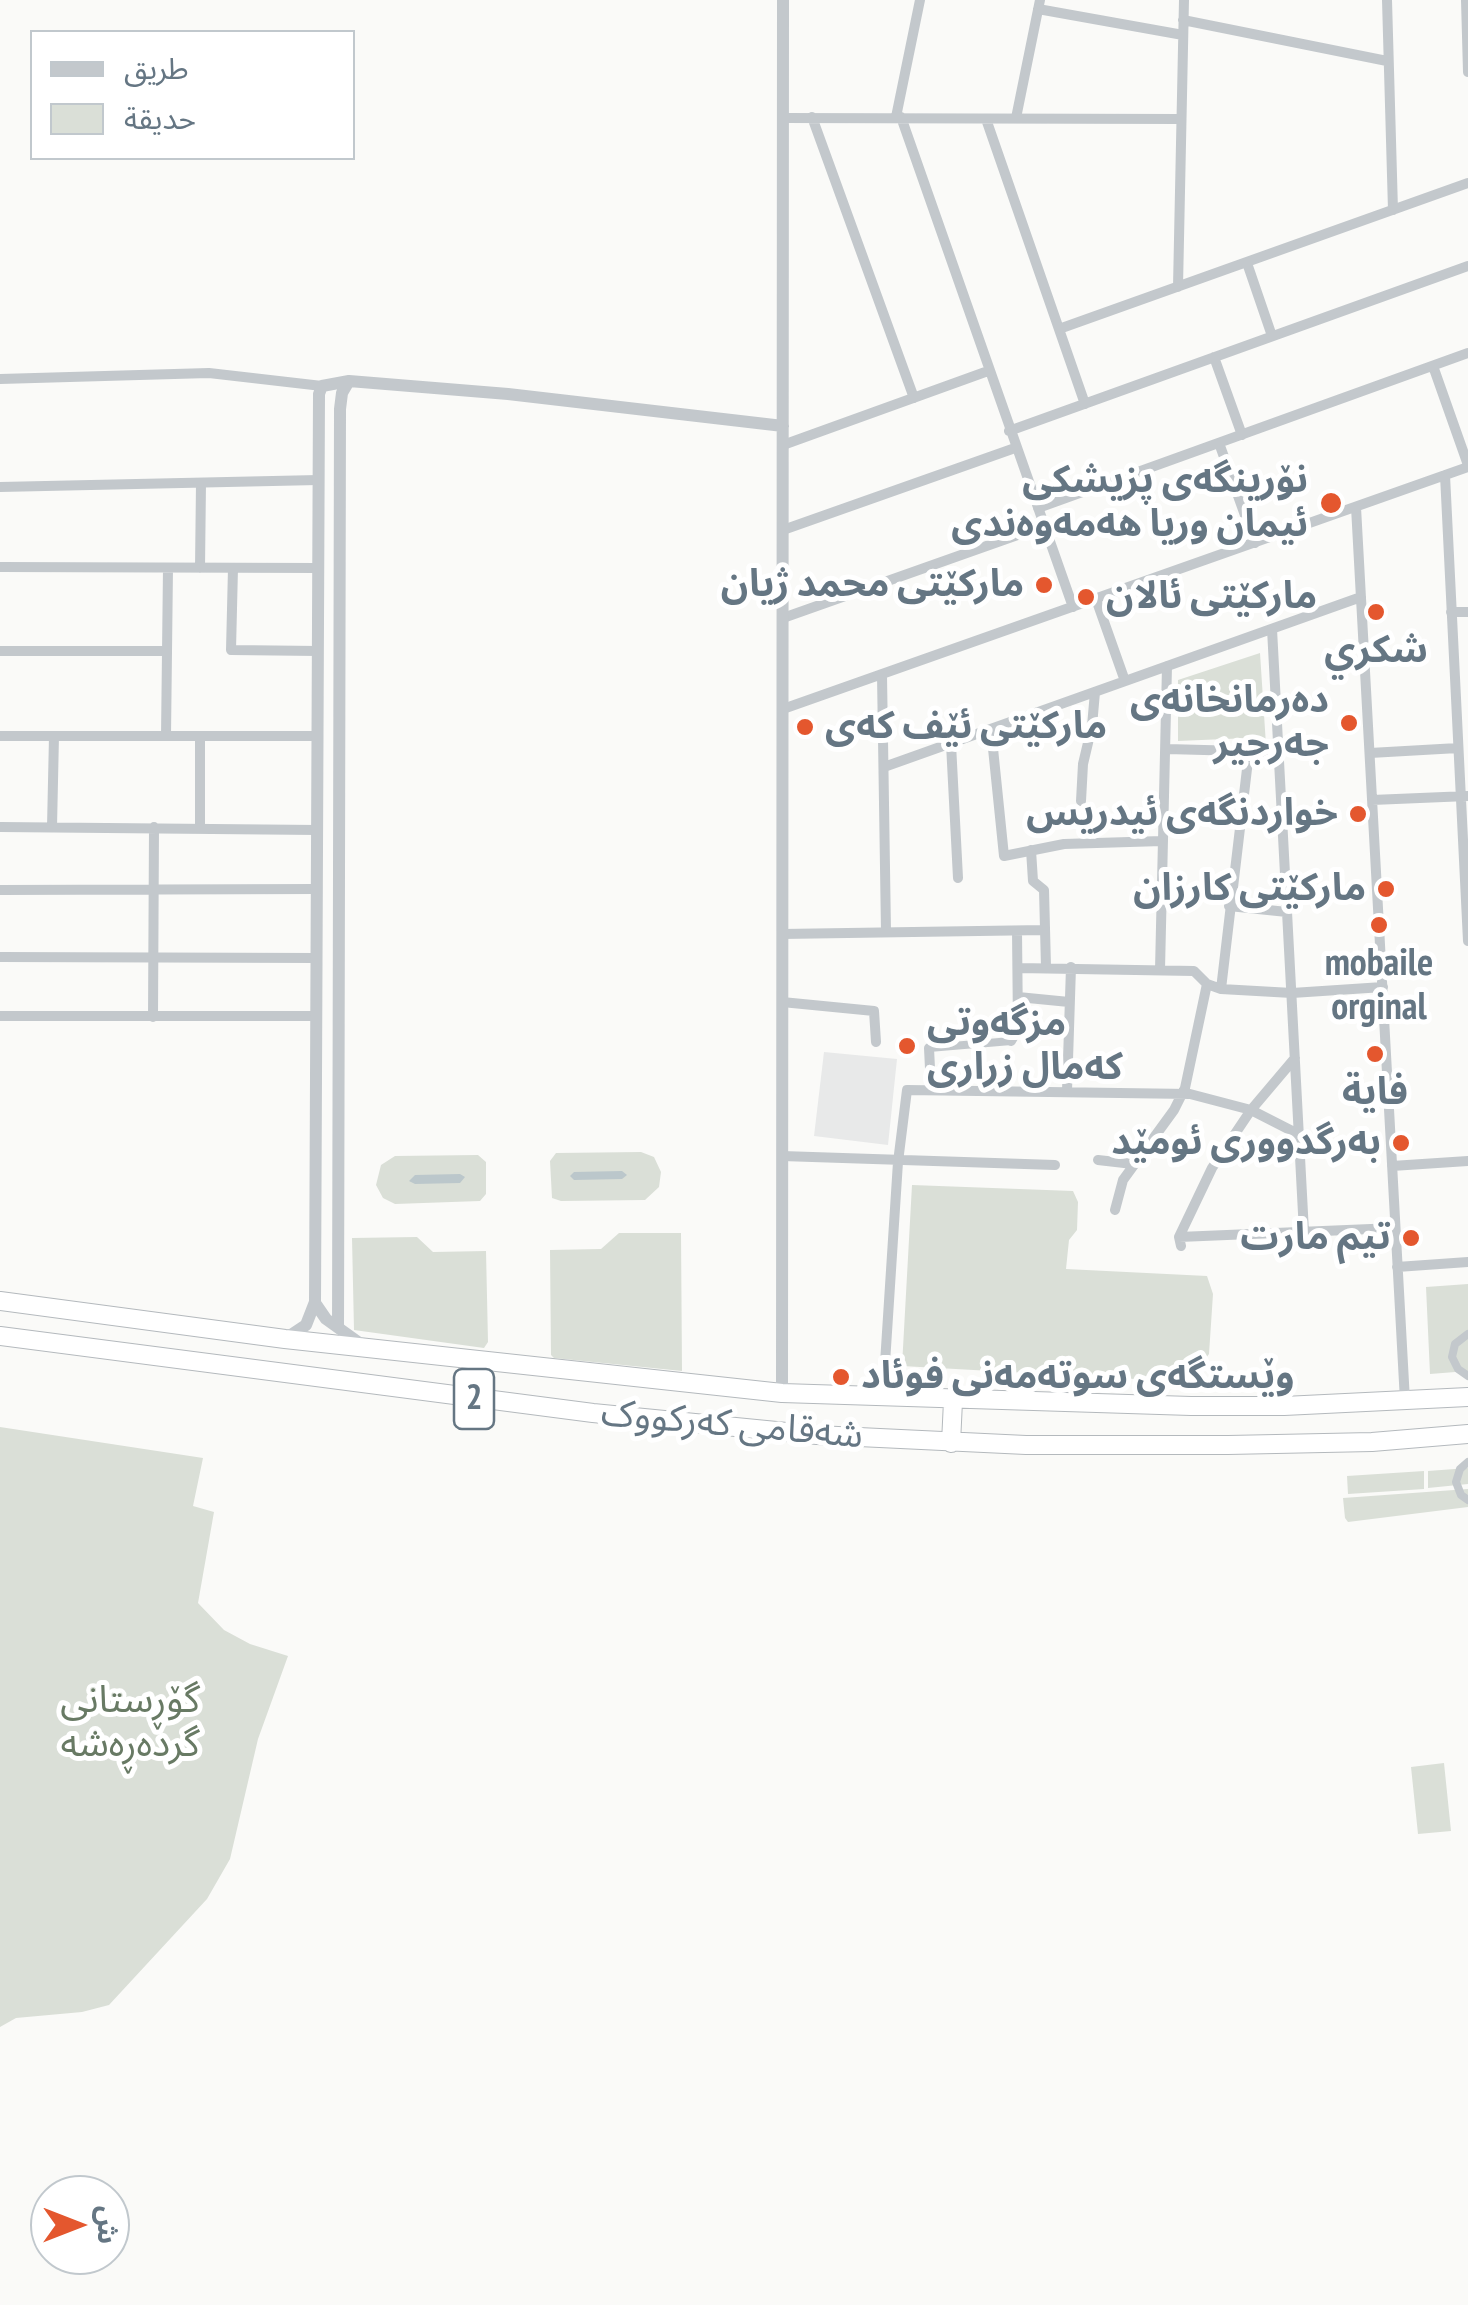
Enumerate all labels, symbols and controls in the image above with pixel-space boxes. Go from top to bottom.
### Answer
legend [30,30,355,160]
text: طريق [124,48,189,87]
text: حديقة [124,98,196,137]
place label: نۆرینگەی پزیشکی ئیمان وریا هەمەوەندی [951,458,1308,548]
marker: نۆرینگەی پزیشکی ئیمان وریا هەمەوەندی [1318,490,1344,516]
place label: مارکێتی محمد ژیان [721,562,1024,608]
marker: مارکێتی محمد ژیان [1033,574,1055,596]
place label: مارکێتی ئالان [1106,574,1317,620]
marker: مارکێتی ئالان [1075,586,1097,608]
marker: شكري [1365,601,1387,623]
place label: شكري [1324,628,1428,674]
place label: دەرمانخانەی جەرجیر [1130,678,1329,768]
place label: مارکێتی ئێف کەی [825,704,1107,750]
marker: دەرمانخانەی جەرجیر [1338,712,1360,734]
marker: مارکێتی ئێف کەی [794,716,816,738]
place label: خواردنگەی ئیدریس [1026,791,1338,837]
marker: خواردنگەی ئیدریس [1347,803,1369,825]
place label: مارکێتی کارزان [1133,866,1366,912]
marker: مارکێتی کارزان [1375,878,1397,900]
marker: mobaile orginal [1368,914,1390,936]
place label: mobaile orginal [1325,941,1433,1030]
place label: مزگەوتی کەمال زراری [927,1001,1123,1090]
marker: مزگەوتی کەمال زراری [896,1035,918,1057]
marker: فایة [1364,1043,1386,1065]
place label: فایة [1342,1070,1408,1116]
place label: بەرگدووری ئومێد [1111,1120,1381,1166]
marker: بەرگدووری ئومێد [1390,1132,1412,1154]
place label: تیم مارت [1240,1215,1391,1261]
marker: تیم مارت [1400,1227,1422,1249]
place label: وێستگەی سوتەمەنی فوئاد [861,1354,1294,1400]
marker: وێستگەی سوتەمەنی فوئاد [830,1366,852,1388]
road number: 2 [454,1369,494,1429]
street label: شەقامی کەرکووک [599,1391,865,1459]
park label: گۆڕستانی گردەڕەشە [60,1678,200,1768]
north arrow [30,2175,130,2275]
text: ش [90,2206,127,2244]

